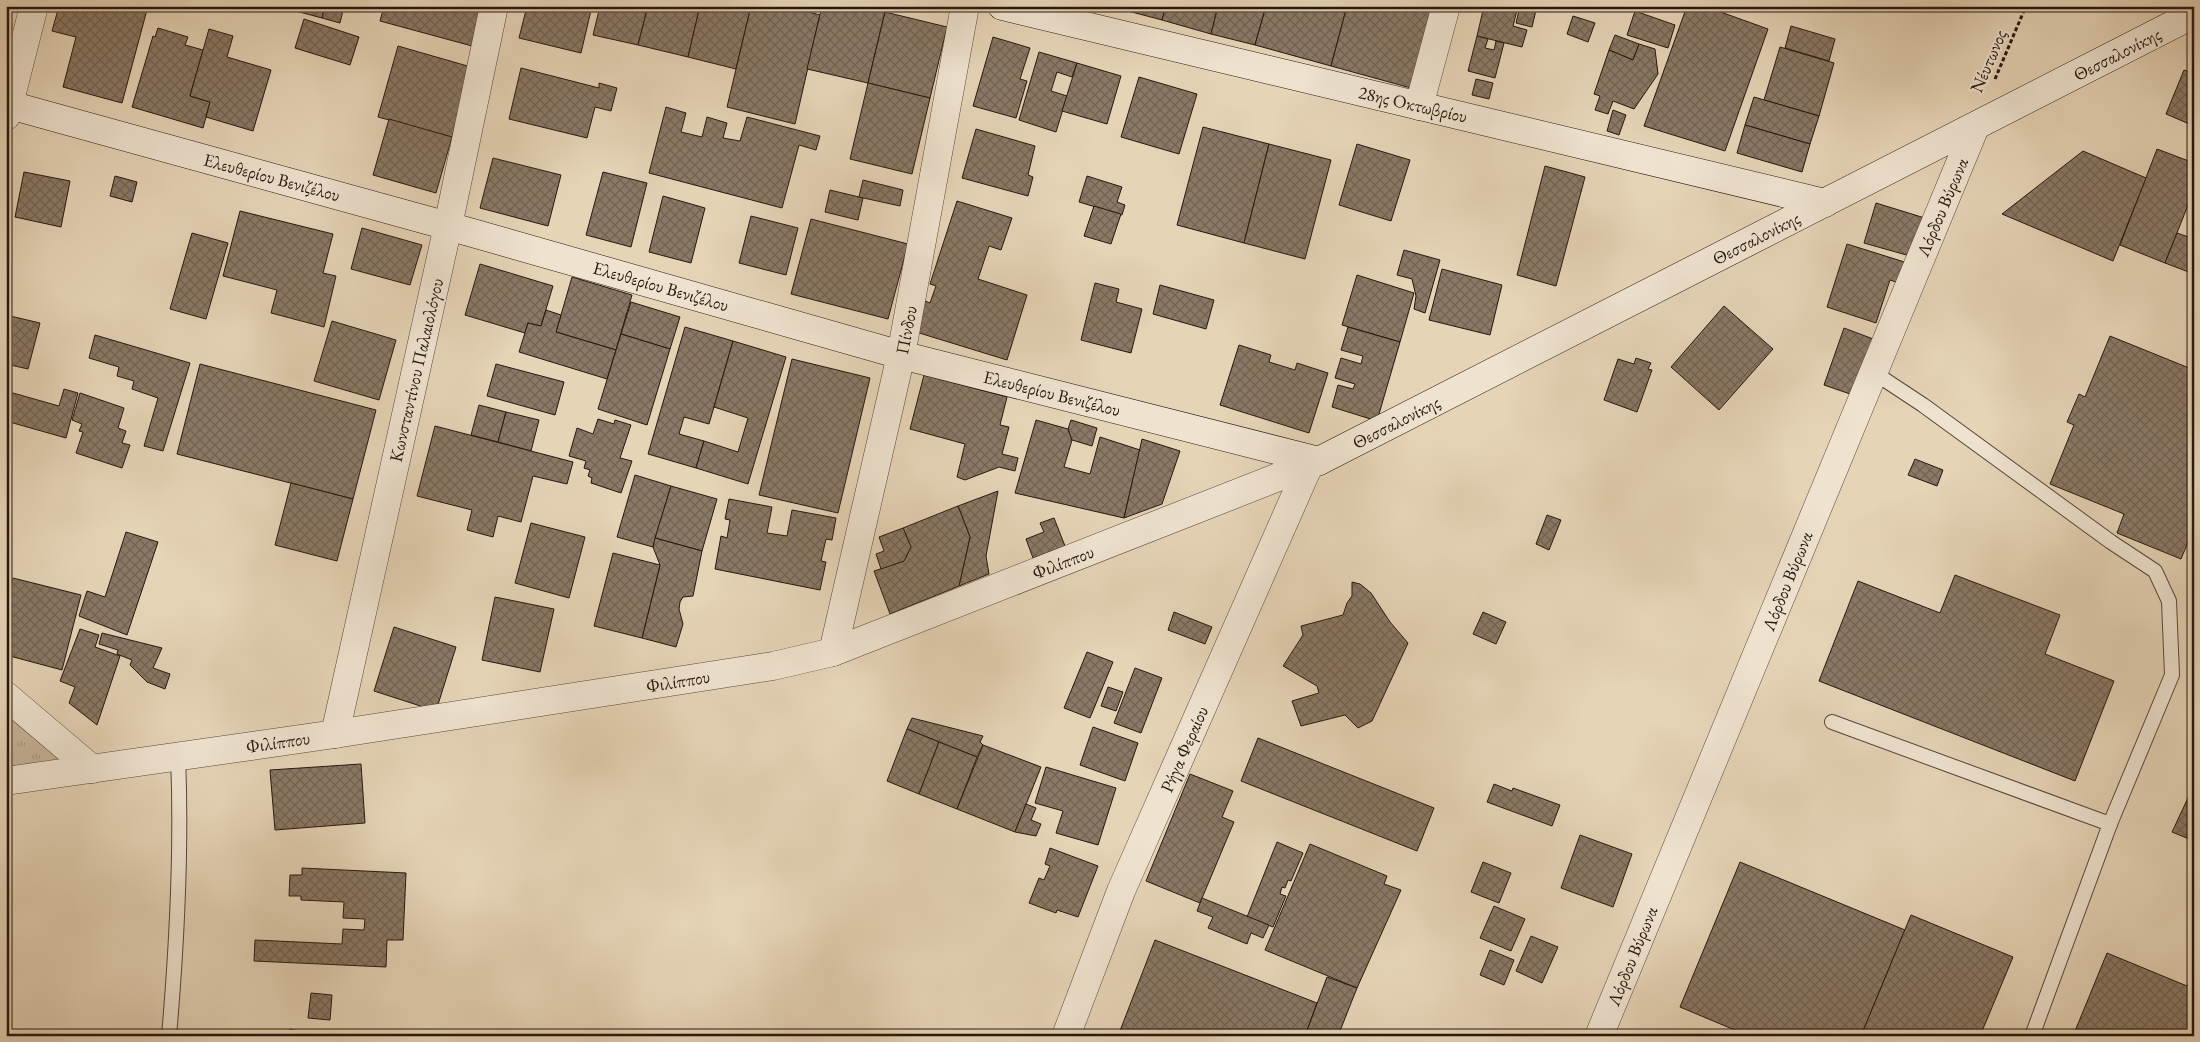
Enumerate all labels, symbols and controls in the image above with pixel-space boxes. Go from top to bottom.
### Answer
street label: Θεσσαλονίκης [2069,22,2165,86]
street label: Νέυτωνος [1964,26,2012,96]
street label: 28ης Οκτωβρίου [1356,80,1470,128]
street label: Ελευθερίου Βενιζέλου [201,148,343,206]
street label: Λόρδου Βύρωνα [1910,153,1973,261]
street label: Θεσσαλονίκης [1708,206,1804,270]
street label: Ελευθερίου Βενιζέλου [590,256,732,316]
street label: Κωνσταντίνου Παλαιολόγου [384,276,448,464]
street label: Πίνδου [890,304,922,356]
street label: Ελευθερίου Βενιζέλου [981,365,1123,421]
street label: Θεσσαλονίκης [1348,390,1444,454]
street label: Λόρδου Βύρωνα [1756,527,1818,635]
street label: Φιλίππου [1029,540,1097,584]
street label: Φιλίππου [644,665,712,697]
street label: Ρήγα Φεραίου [1155,702,1213,796]
street label: Φιλίππου [245,726,311,758]
street label: Λόρδου Βύρωνα [1601,902,1663,1010]

